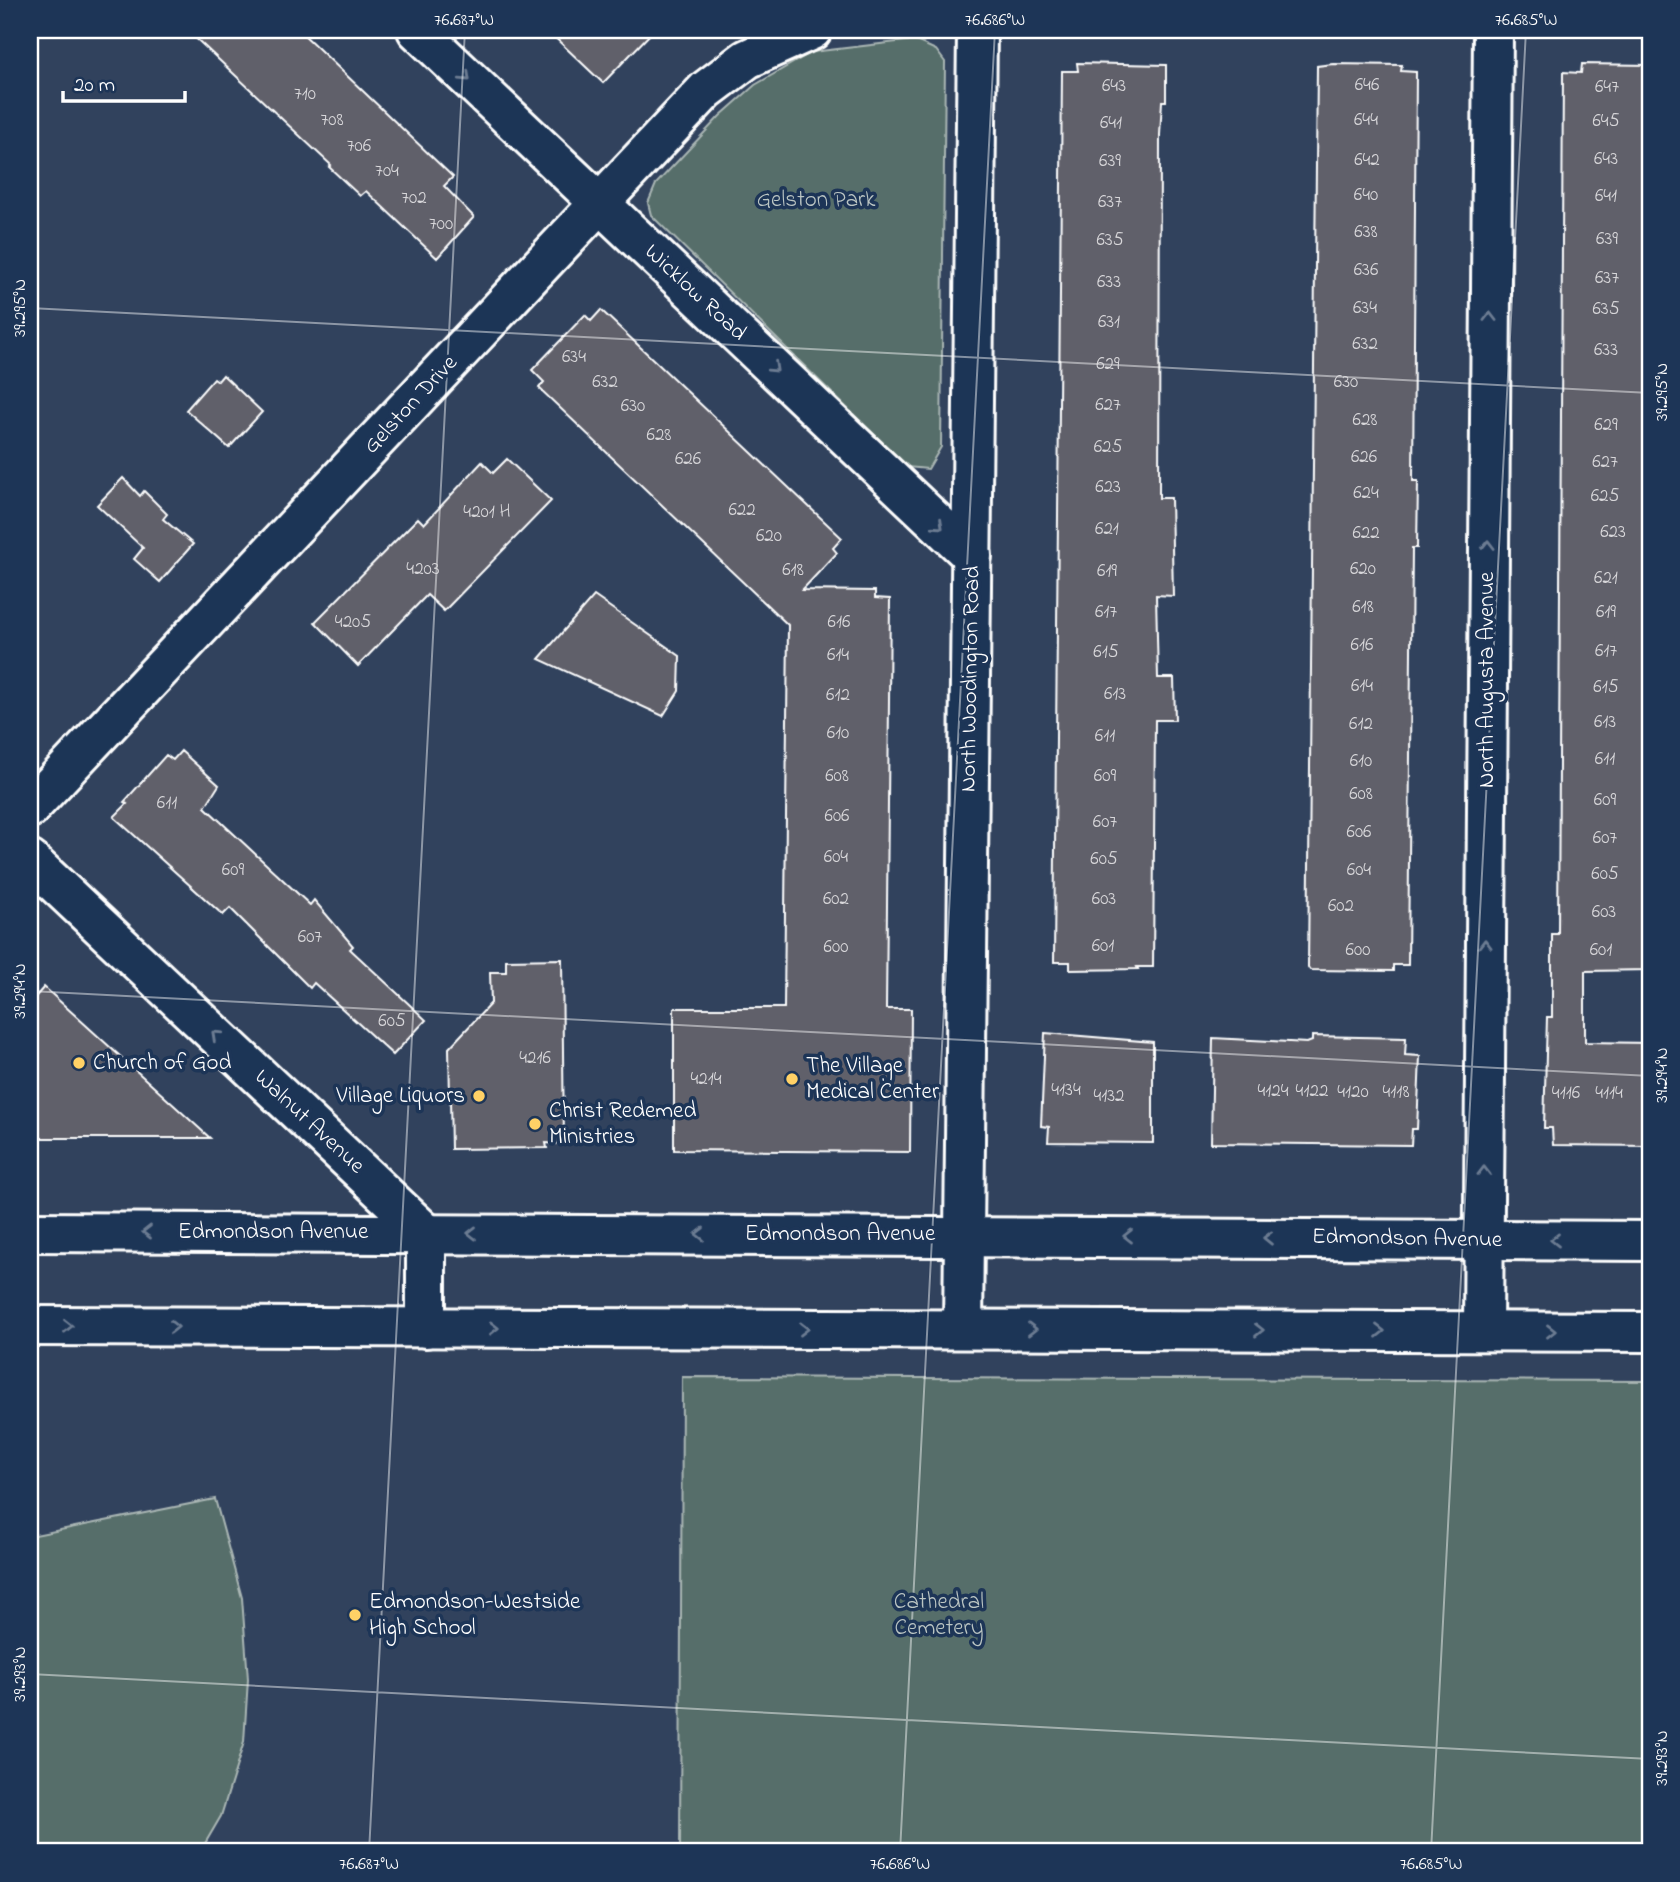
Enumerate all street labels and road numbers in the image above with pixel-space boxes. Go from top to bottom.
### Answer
street label: Wicklow Road [636,237,754,349]
street label: Gelston Drive [356,347,466,462]
street label: North Woodington Road [953,565,990,792]
street label: North Augusta Avenue [1471,571,1505,788]
street label: Walnut Avenue [246,1062,372,1183]
street label: Edmondson Avenue [178,1216,369,1249]
street label: Edmondson Avenue [745,1218,936,1251]
street label: Edmondson Avenue [1311,1221,1503,1257]

